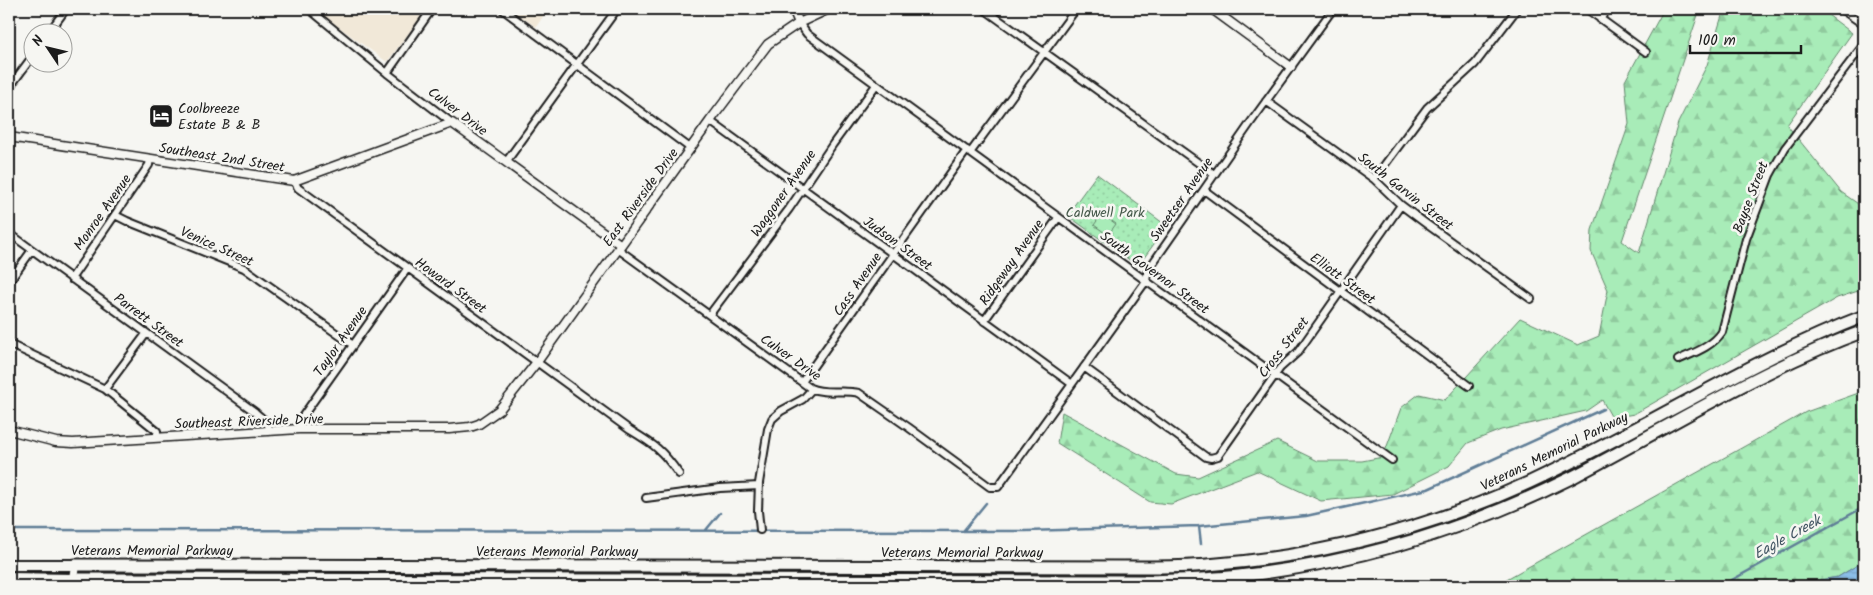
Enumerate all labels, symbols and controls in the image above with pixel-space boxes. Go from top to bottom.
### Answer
north arrow [22,22,72,72]
scale bar [1690,22,1802,54]
text: 100 m [1698,29,1736,53]
text: N [27,31,50,51]
street label: Culver Drive [423,82,493,142]
place label: Coolbreeze Estate B & B [178,98,260,136]
hotel icon: Coolbreeze Estate B & B [148,103,174,129]
street label: Southeast 2nd Street [157,137,287,179]
street label: East Riverside Drive [597,143,685,252]
street label: Waggoner Avenue [745,145,823,242]
street label: South Garvin Street [1353,147,1459,237]
street label: Sweetser Avenue [1145,152,1220,246]
street label: Bayse Street [1727,158,1775,237]
street label: Monroe Avenue [68,169,138,255]
park label: Caldwell Park [1066,202,1145,224]
street label: Judson Street [858,211,937,277]
street label: Ridgeway Avenue [974,214,1050,310]
street label: Venice Street [176,221,257,273]
street label: South Governor Street [1095,226,1214,320]
street label: Elliott Street [1305,247,1380,311]
street label: Cass Avenue [828,248,888,321]
street label: Howard Street [410,252,492,320]
street label: Parrett Street [109,288,188,354]
street label: Taylor Avenue [308,301,374,381]
street label: Cross Street [1253,312,1315,383]
street label: Culver Drive [755,329,826,387]
street label: Veterans Memorial Parkway [1477,406,1632,497]
street label: Southeast Riverside Drive [174,408,325,436]
water label: Eagle Creek [1749,509,1827,566]
street label: Veterans Memorial Parkway [71,540,233,562]
street label: Veterans Memorial Parkway [476,541,638,563]
street label: Veterans Memorial Parkway [881,542,1043,564]

